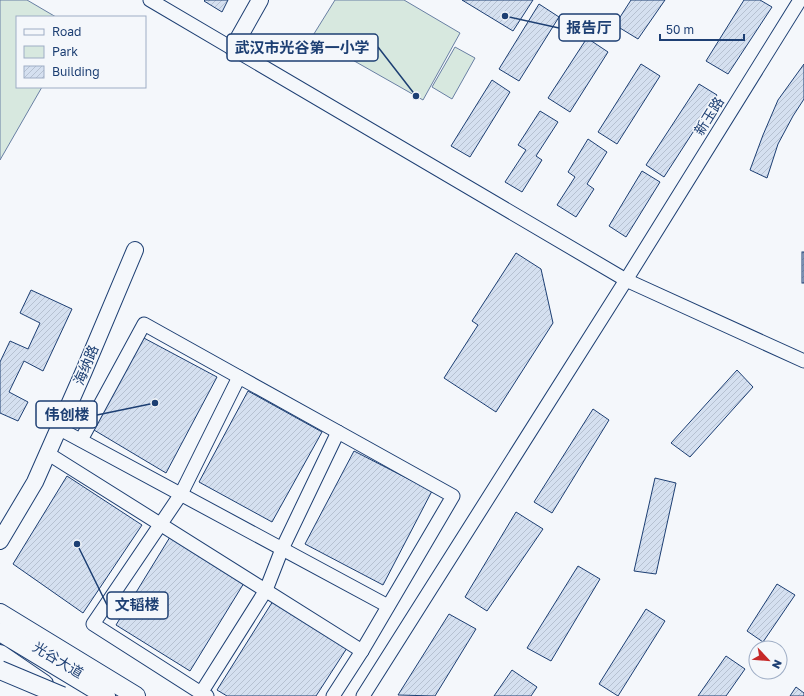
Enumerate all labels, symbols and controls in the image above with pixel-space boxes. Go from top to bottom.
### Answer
callout: 报告厅 [559,14,620,41]
legend [16,16,146,88]
scale bar [660,16,744,42]
text: 报告厅 [566,18,612,36]
text: 50 m [666,22,694,37]
text: Road [52,24,81,39]
callout: 武汉市光谷第一小学 [227,34,378,61]
text: 武汉市光谷第一小学 [234,38,370,56]
text: Park [52,44,78,59]
text: Building [52,64,100,79]
street label: 新玉路 [690,93,727,138]
street label: 海纳路 [70,342,102,387]
callout: 伟创楼 [36,401,97,428]
text: 伟创楼 [44,405,90,423]
callout: 文韬楼 [107,592,168,619]
text: 文韬楼 [114,595,160,613]
street label: 光谷大道 [30,638,87,681]
north arrow [748,640,788,680]
text: N [770,658,785,671]

